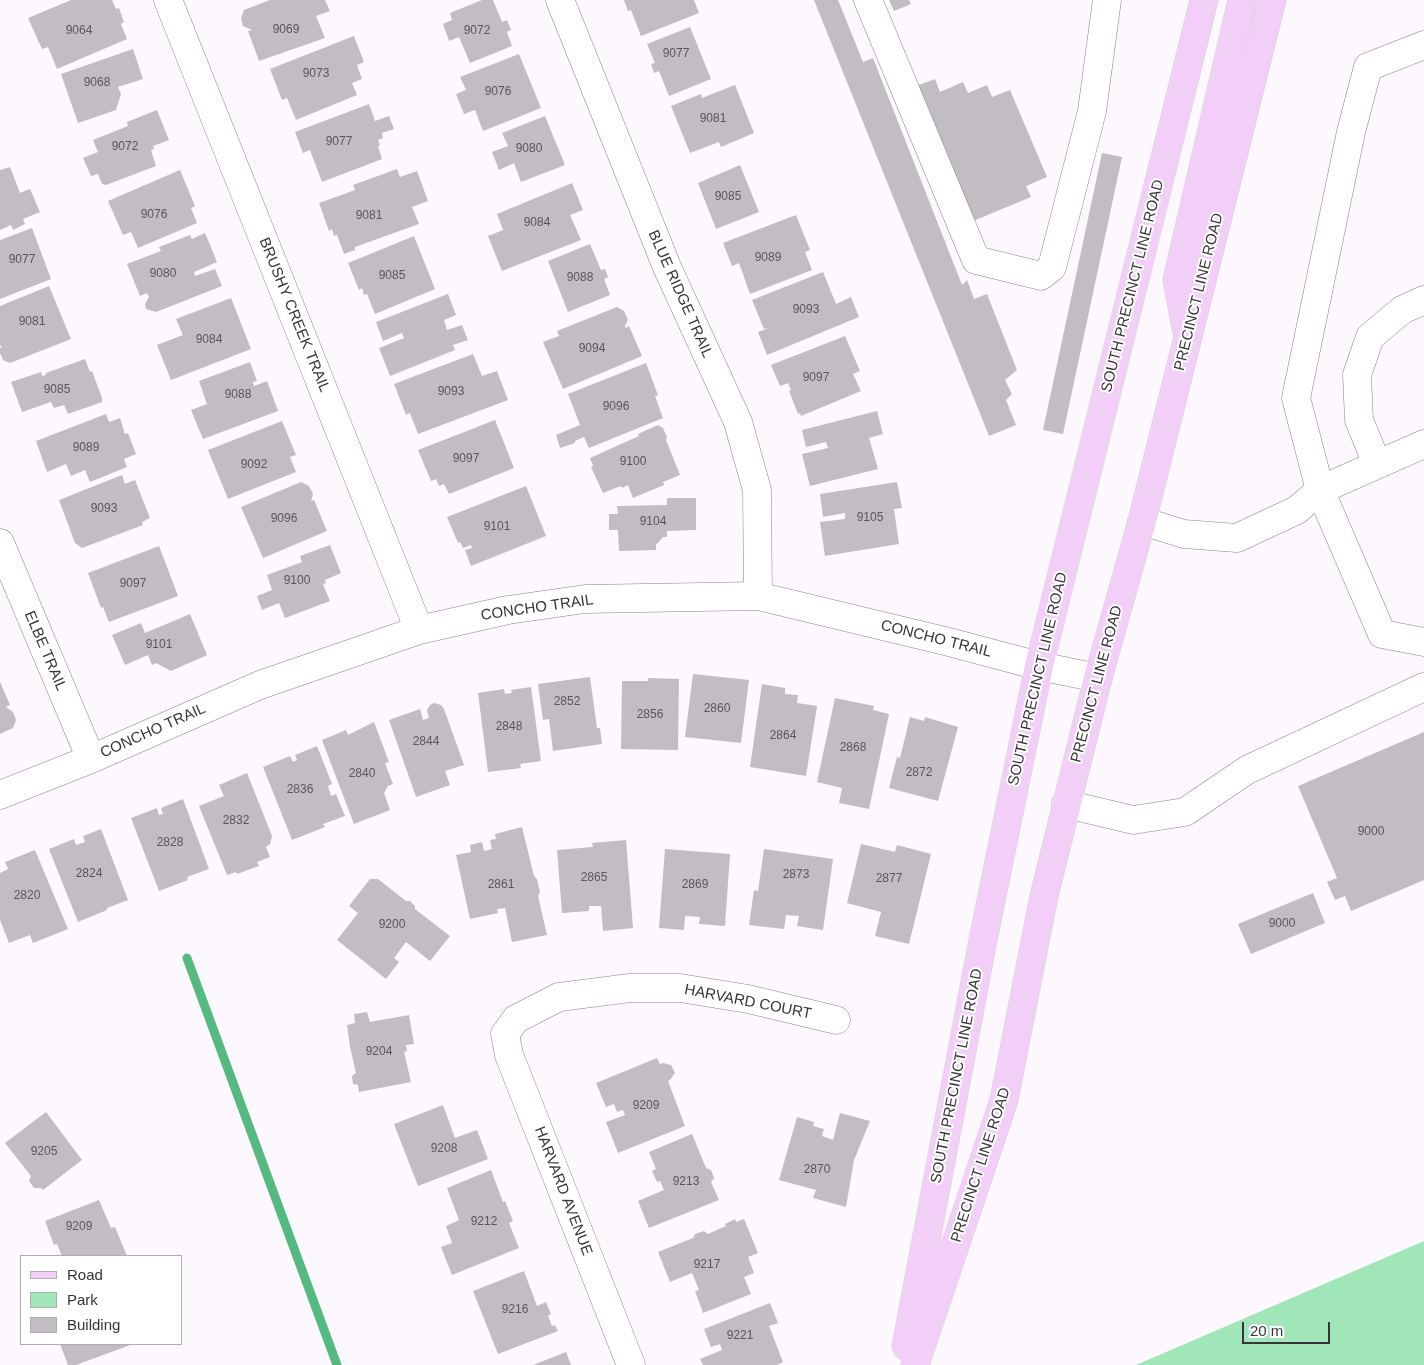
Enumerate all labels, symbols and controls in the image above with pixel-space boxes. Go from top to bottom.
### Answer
house number: 9069 [273,23,299,37]
house number: 9064 [66,24,92,38]
house number: 9072 [464,24,490,38]
house number: 9077 [663,47,689,61]
house number: 9073 [303,67,329,81]
house number: 9068 [84,76,110,90]
house number: 9076 [485,85,511,99]
house number: 9081 [700,112,726,126]
house number: 9077 [326,135,352,149]
house number: 9072 [112,140,138,154]
house number: 9080 [516,142,542,156]
street label: SOUTH PRECINCT LINE ROAD [1098,178,1168,394]
house number: 9085 [715,190,741,204]
house number: 9076 [141,208,167,222]
house number: 9081 [356,209,382,223]
street label: PRECINCT LINE ROAD [1171,211,1227,373]
house number: 9084 [524,216,550,230]
street label: BLUE RIDGE TRAIL [644,228,716,360]
street label: BRUSHY CREEK TRAIL [255,235,333,395]
house number: 9089 [755,251,781,265]
house number: 9077 [9,253,35,267]
house number: 9080 [150,267,176,281]
house number: 9085 [379,269,405,283]
house number: 9088 [567,271,593,285]
house number: 9093 [793,303,819,317]
house number: 9081 [19,315,45,329]
house number: 9084 [196,333,222,347]
house number: 9094 [579,342,605,356]
house number: 9097 [803,371,829,385]
house number: 9085 [44,383,70,397]
house number: 9093 [438,385,464,399]
house number: 9088 [225,388,251,402]
house number: 9096 [603,400,629,414]
house number: 9089 [73,441,99,455]
house number: 9097 [453,452,479,466]
house number: 9100 [620,455,646,469]
house number: 9092 [241,458,267,472]
house number: 9093 [91,502,117,516]
house number: 9105 [857,511,883,525]
house number: 9096 [271,512,297,526]
house number: 9104 [640,515,666,529]
house number: 9101 [484,520,510,534]
street label: SOUTH PRECINCT LINE ROAD [1005,571,1071,787]
house number: 9100 [284,574,310,588]
house number: 9097 [120,577,146,591]
street label: CONCHO TRAIL [480,591,594,625]
street label: PRECINCT LINE ROAD [1067,604,1127,764]
street label: ELBE TRAIL [20,608,70,694]
street label: CONCHO TRAIL [879,617,993,661]
house number: 9101 [146,638,172,652]
house number: 2852 [554,695,580,709]
street label: CONCHO TRAIL [98,700,208,762]
house number: 2860 [704,702,730,716]
house number: 2856 [637,708,663,722]
house number: 2848 [496,720,522,734]
house number: 2864 [770,729,796,743]
house number: 2844 [413,735,439,749]
house number: 2868 [840,741,866,755]
house number: 2872 [906,766,932,780]
house number: 2840 [349,767,375,781]
house number: 2836 [287,783,313,797]
house number: 2832 [223,814,249,828]
house number: 9000 [1358,825,1384,839]
house number: 2828 [157,836,183,850]
house number: 2824 [76,867,102,881]
house number: 2873 [783,868,809,882]
house number: 2865 [581,871,607,885]
house number: 2877 [876,872,902,886]
house number: 2861 [488,878,514,892]
house number: 2869 [682,878,708,892]
house number: 2820 [14,889,40,903]
house number: 9000 [1269,917,1295,931]
house number: 9200 [379,918,405,932]
street label: SOUTH PRECINCT LINE ROAD [927,967,987,1185]
street label: HARVARD COURT [683,981,813,1023]
house number: 9204 [366,1045,392,1059]
street label: PRECINCT LINE ROAD [947,1085,1015,1245]
house number: 9209 [633,1099,659,1113]
street label: HARVARD AVENUE [530,1124,596,1258]
house number: 9208 [431,1142,457,1156]
house number: 9205 [31,1145,57,1159]
house number: 2870 [804,1163,830,1177]
house number: 9213 [673,1175,699,1189]
house number: 9212 [471,1215,497,1229]
house number: 9209 [66,1220,92,1234]
legend [20,1255,182,1345]
house number: 9217 [694,1258,720,1272]
text: Road [67,1266,103,1283]
text: Park [67,1291,98,1308]
house number: 9216 [502,1303,528,1317]
scale bar [1244,1312,1332,1344]
text: Building [67,1316,120,1333]
text: 20 m [1250,1322,1283,1339]
house number: 9221 [727,1329,753,1343]

